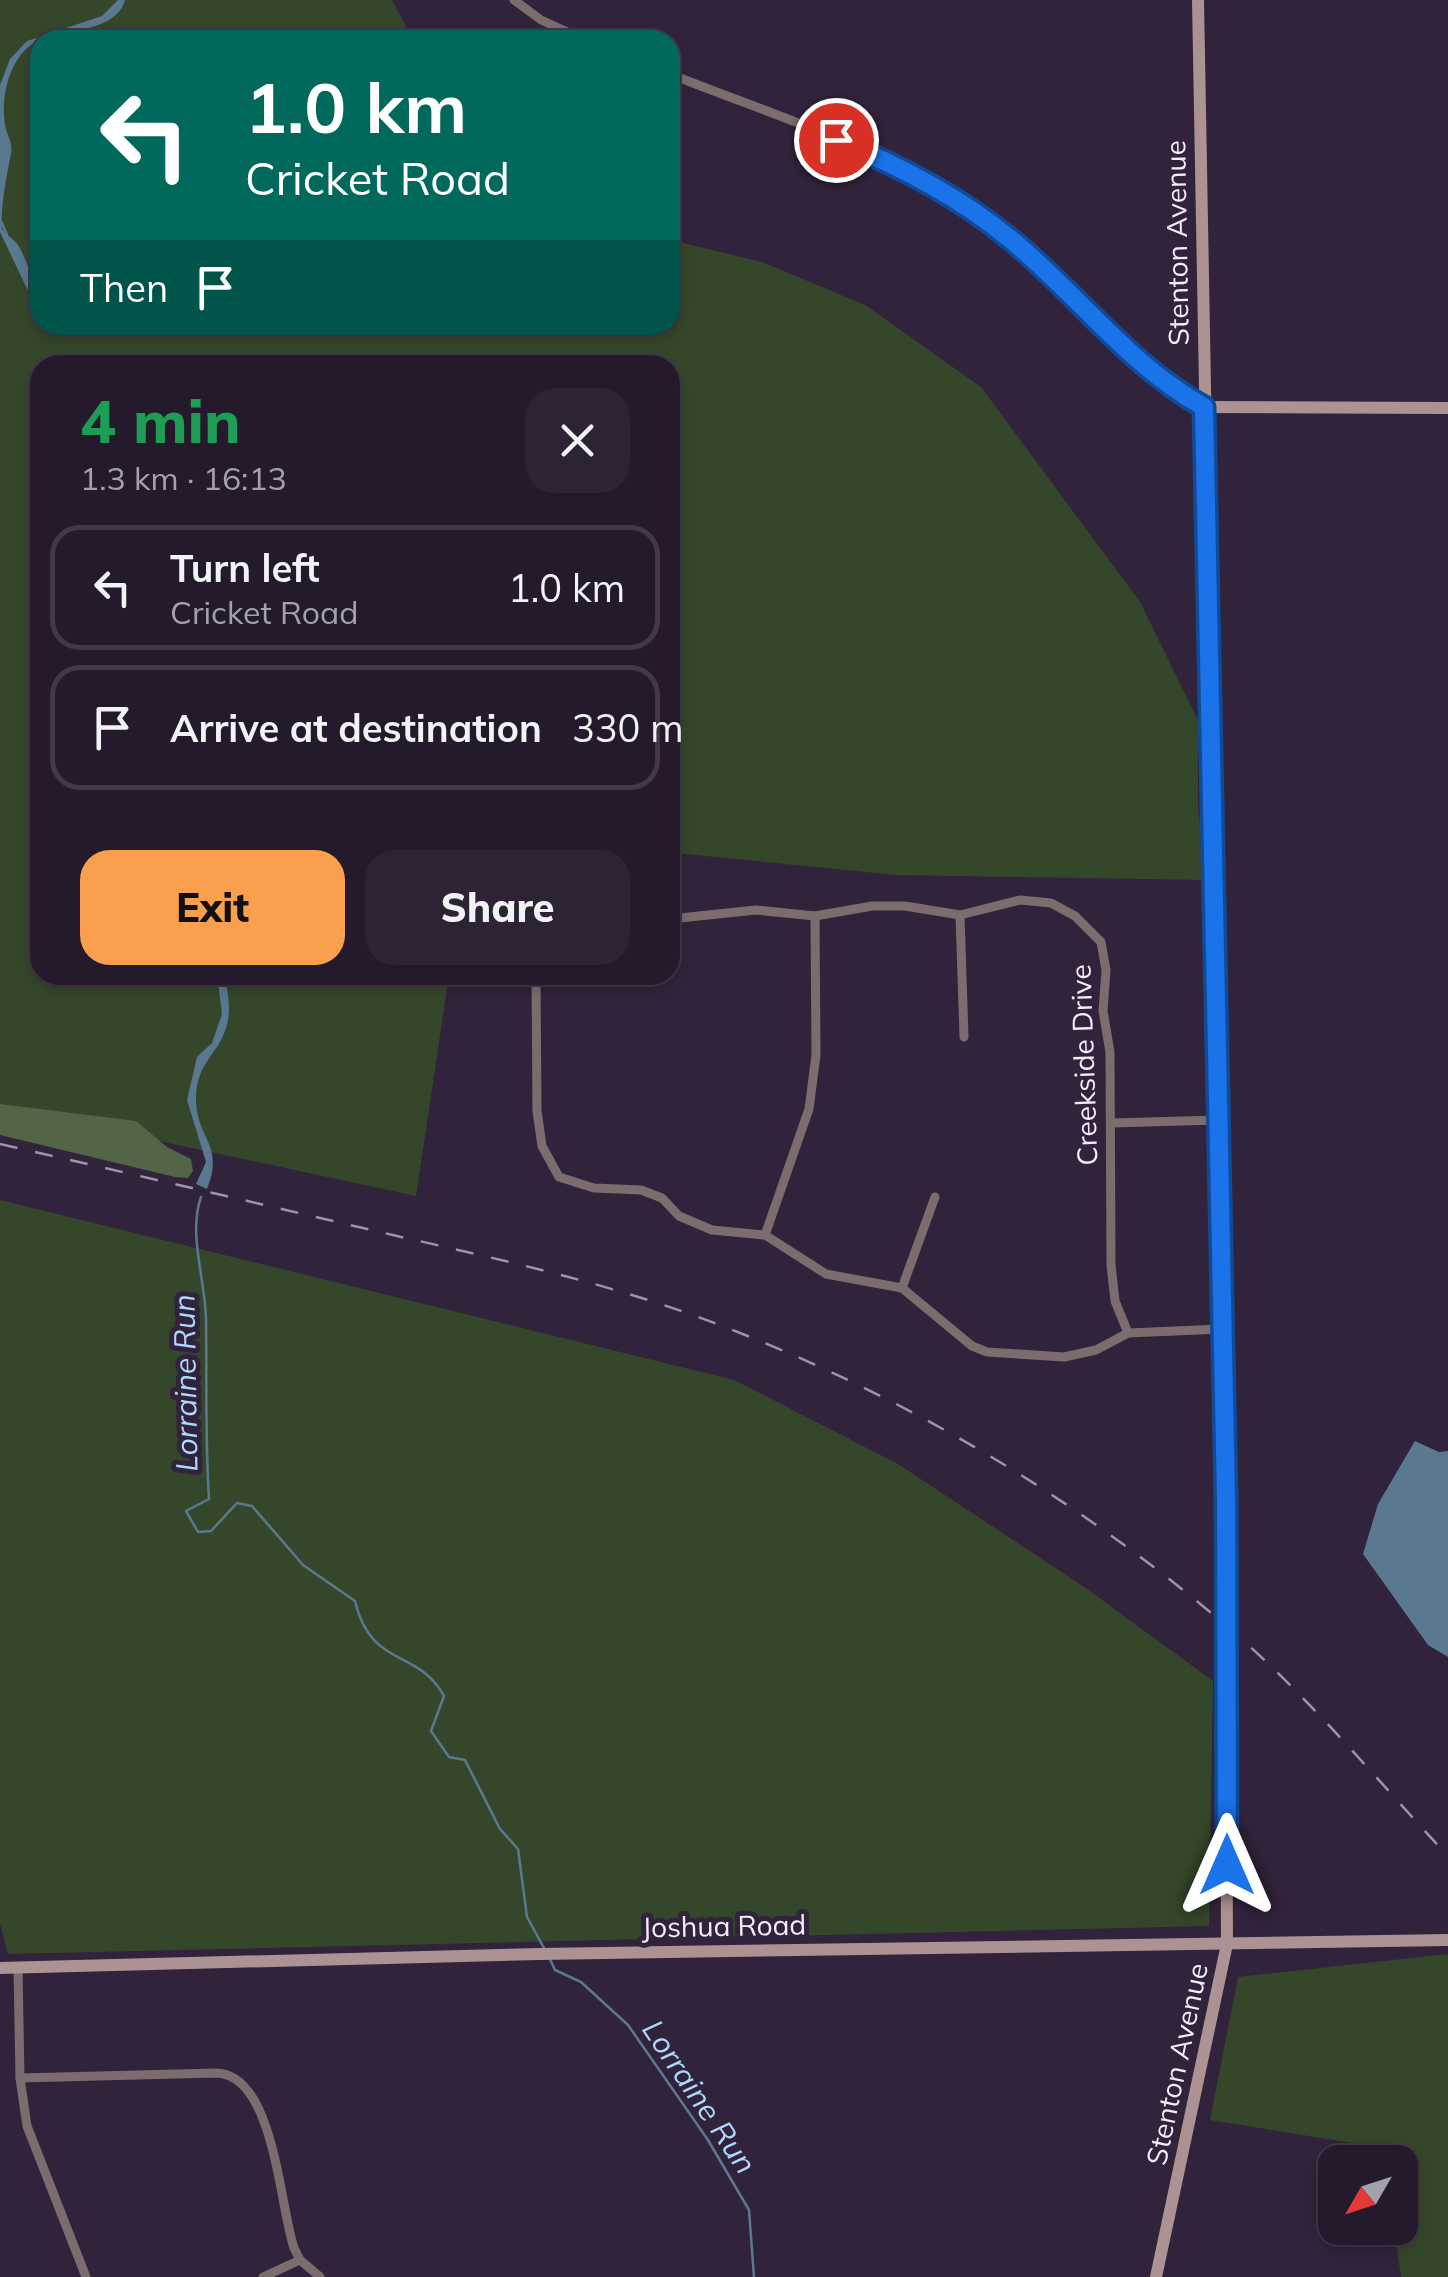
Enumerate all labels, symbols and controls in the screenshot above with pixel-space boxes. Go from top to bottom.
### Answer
text: 1.0 km [245,63,467,151]
icon: left [80,70,210,200]
pin [794,98,879,183]
icon: arrive [809,113,864,168]
street label: Stenton Avenue [1157,140,1196,346]
text: Cricket Road [245,150,510,206]
icon: arrive [188,260,243,315]
text: Then [80,264,168,312]
text: 4 min [80,383,241,458]
button: close [525,388,630,493]
text: 1.3 km · 16:13 [80,458,287,498]
text: Turn left [170,544,320,592]
icon: left [85,560,140,615]
text: 1.0 km [508,564,625,612]
text: Cricket Road [170,592,358,632]
icon: arrive [85,700,140,755]
text: Arrive at destination [170,704,542,752]
text: 330 m [572,704,684,752]
button: Exit [80,850,345,965]
button: Share [365,850,630,965]
street label: Creekside Drive [1062,964,1105,1166]
water label: Lorraine Run [164,1294,206,1472]
position arrow [1175,1813,1279,1917]
street label: Joshua Road [641,1907,806,1944]
street label: Stenton Avenue [1138,1960,1215,2168]
water label: Lorraine Run [634,2012,765,2181]
north arrow [1318,2145,1418,2245]
map controls [1318,2145,1418,2245]

